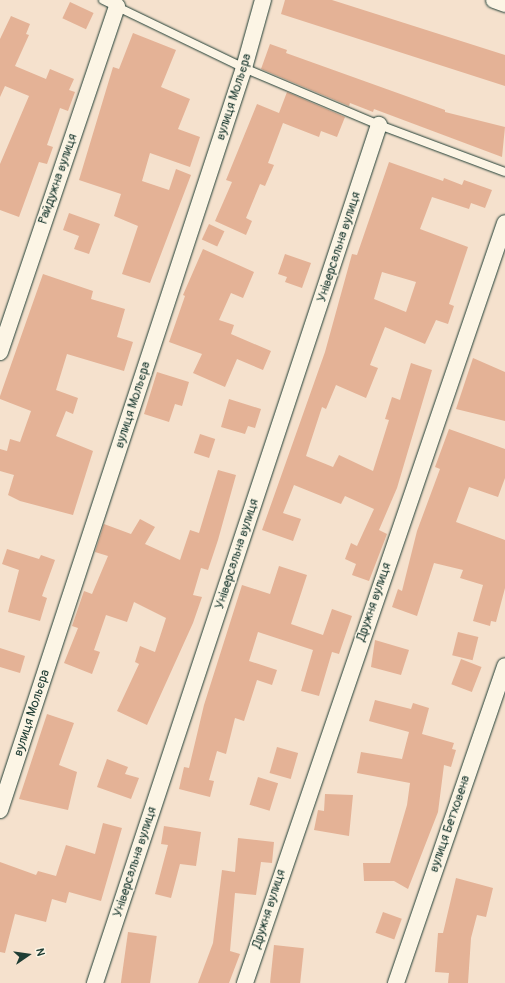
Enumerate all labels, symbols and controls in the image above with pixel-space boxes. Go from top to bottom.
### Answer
street label: вулиця Мольєра [213,52,255,142]
street label: Райдужна вулиця [35,132,81,226]
street label: Універсальна вулиця [314,190,364,304]
street label: вулиця Мольєра [112,360,154,450]
street label: Універсальна вулиця [212,497,262,611]
street label: Дружня вулиця [353,561,395,643]
street label: вулиця Мольєра [11,668,53,758]
street label: вулиця Бетховена [426,774,474,874]
street label: Універсальна вулиця [110,805,160,919]
street label: Дружня вулиця [249,868,289,950]
north arrow [8,935,48,975]
text: N [33,947,47,957]

